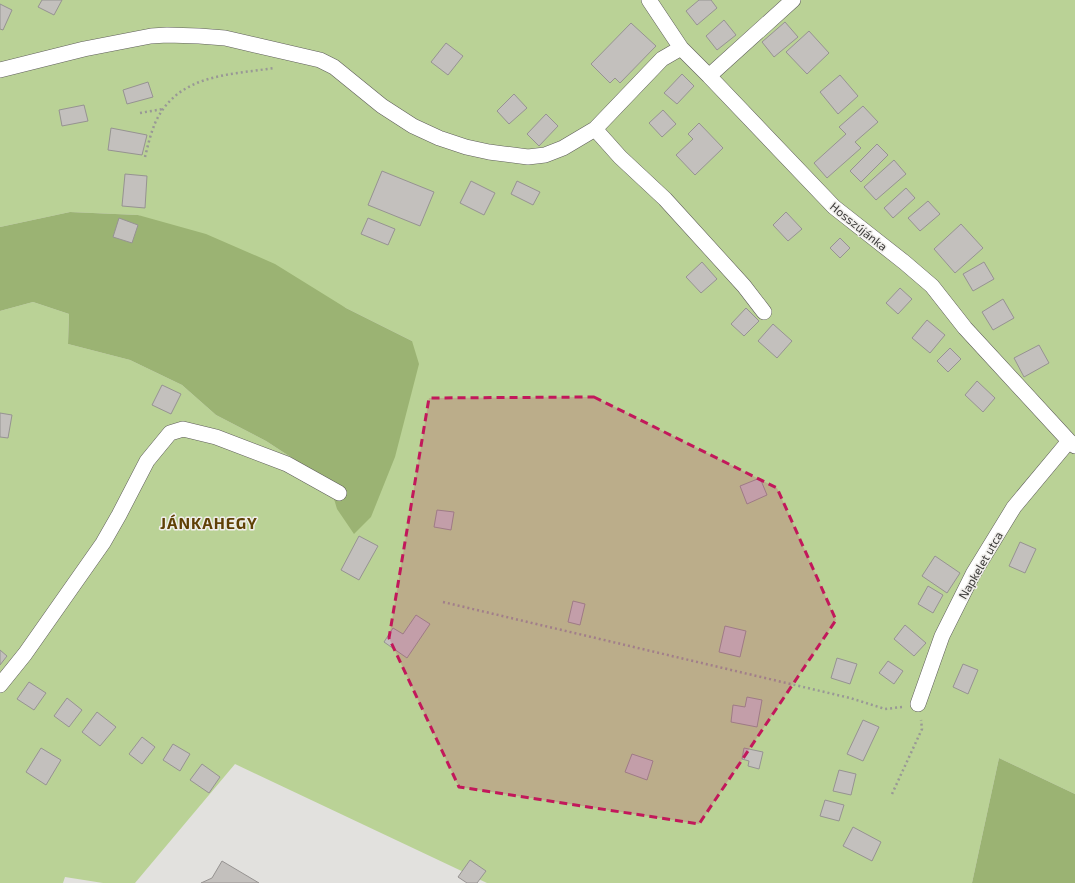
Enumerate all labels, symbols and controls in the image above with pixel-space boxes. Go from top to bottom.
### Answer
street label: Hosszújánka [827,199,890,254]
district label: JÁNKAHEGY [160,513,258,532]
street label: Napkelet utca [955,529,1005,601]

